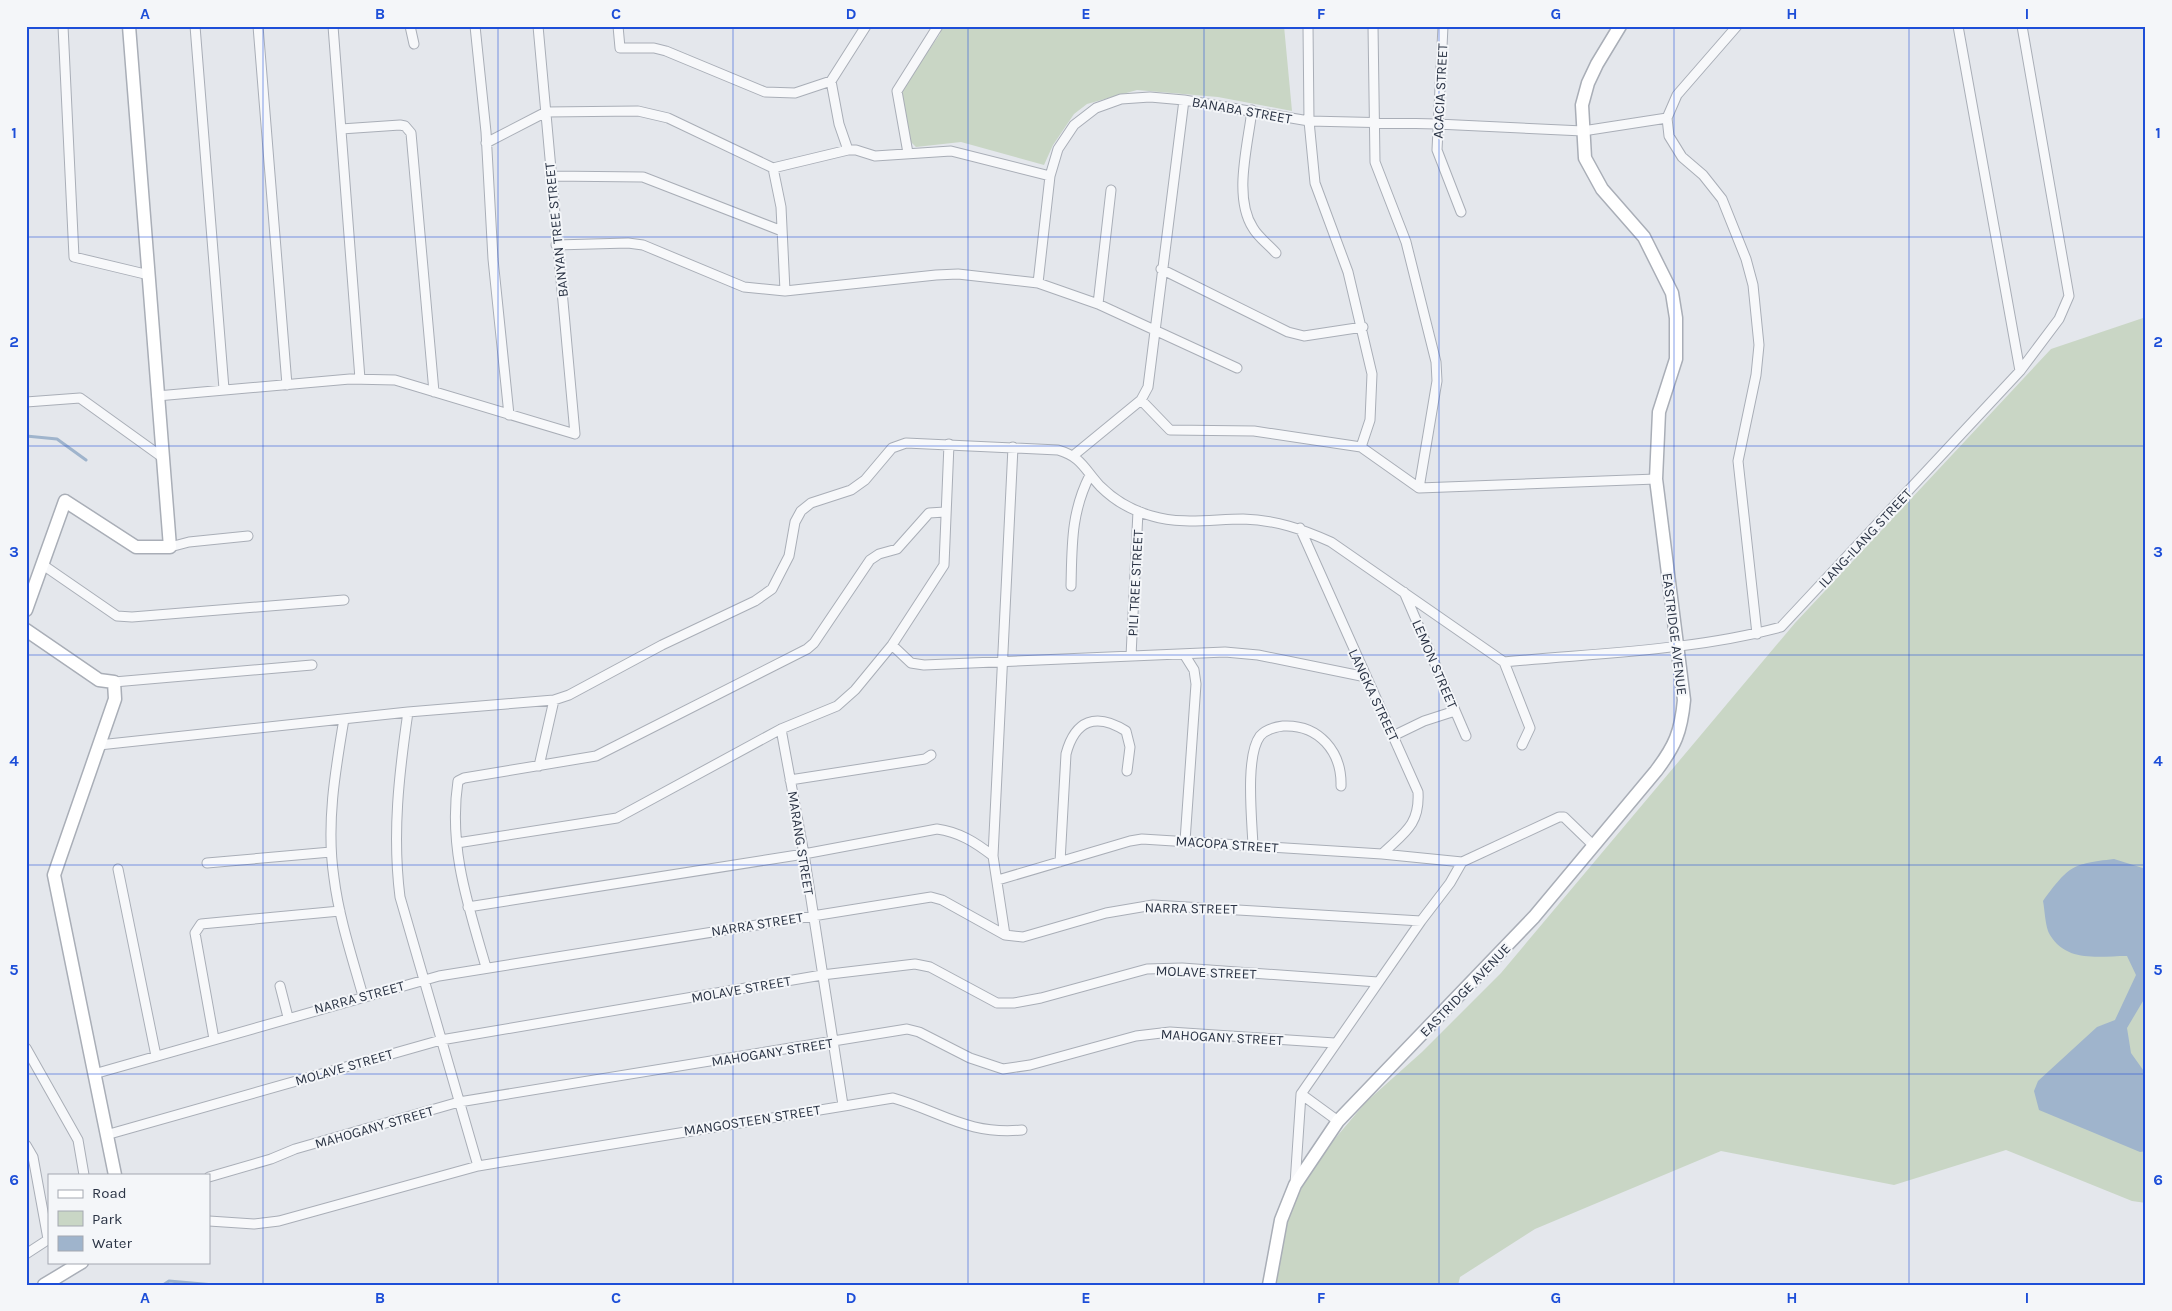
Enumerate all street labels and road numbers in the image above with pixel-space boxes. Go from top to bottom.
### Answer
street label: ACACIA STREET [1430,43,1451,139]
street label: BANABA STREET [1191,93,1293,128]
street label: BANYAN TREE STREET [541,162,572,298]
street label: ILANG-ILANG STREET [1815,485,1916,591]
street label: PILI TREE STREET [1124,529,1147,637]
street label: EASTRIDGE AVENUE [1659,572,1690,696]
street label: LEMON STREET [1408,617,1461,711]
street label: LANGKA STREET [1345,646,1402,744]
street label: MARANG STREET [784,790,817,896]
street label: MACOPA STREET [1175,832,1279,857]
street label: NARRA STREET [1144,899,1238,918]
street label: NARRA STREET [710,909,804,940]
street label: EASTRIDGE AVENUE [1416,940,1514,1041]
street label: MOLAVE STREET [1155,962,1257,983]
street label: MOLAVE STREET [690,972,792,1007]
street label: NARRA STREET [312,977,406,1018]
street label: MAHOGANY STREET [1160,1026,1284,1049]
street label: MAHOGANY STREET [710,1034,834,1070]
street label: MOLAVE STREET [293,1045,395,1090]
street label: MANGOSTEEN STREET [682,1101,822,1140]
street label: MAHOGANY STREET [313,1102,435,1153]

